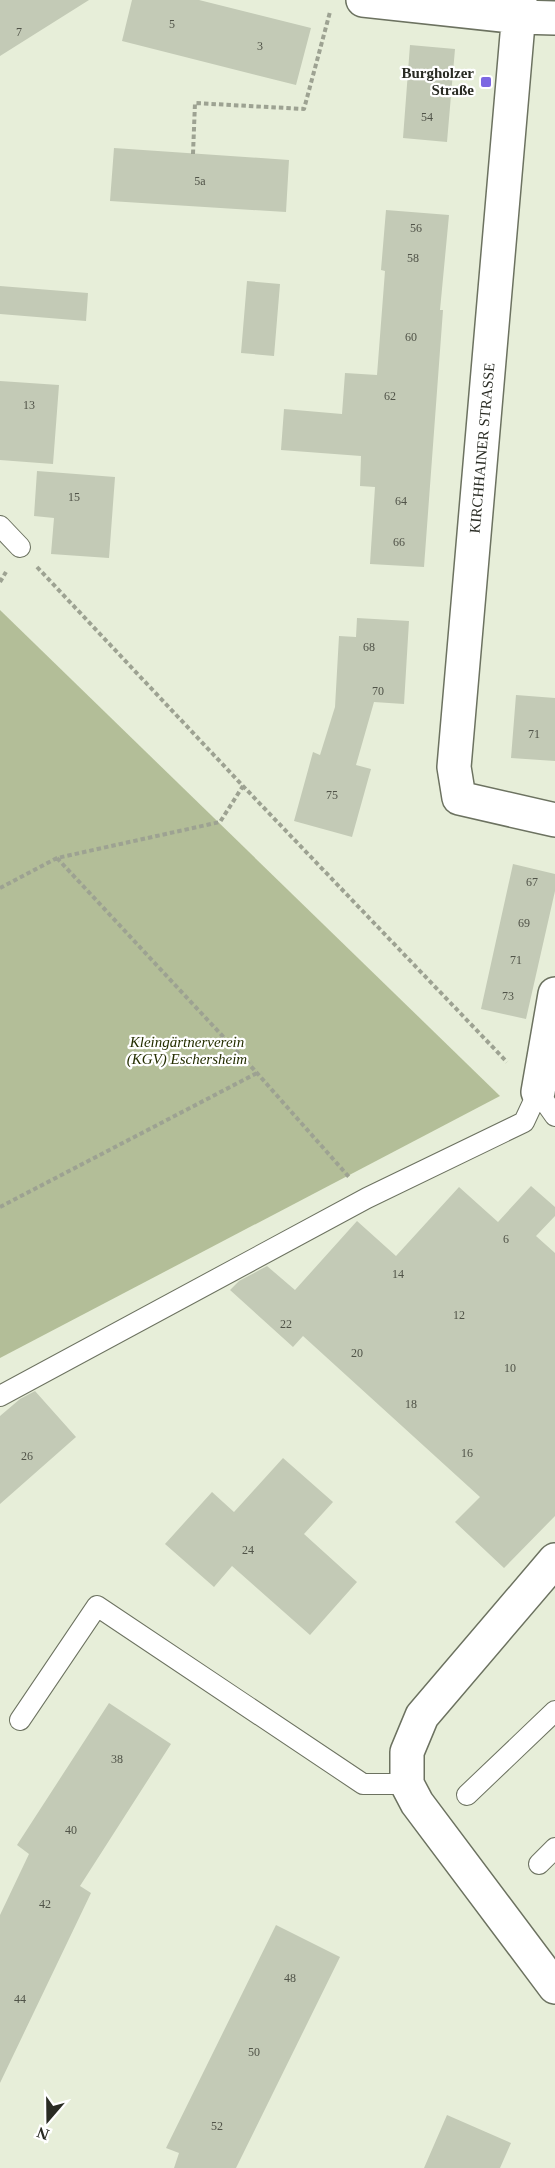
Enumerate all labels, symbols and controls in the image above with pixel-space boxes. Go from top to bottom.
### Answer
house number: 5 [169,17,175,31]
house number: 7 [16,25,22,39]
house number: 3 [257,39,263,53]
place label: Burgholzer Straße [402,65,474,98]
marker: Burgholzer Straße [479,75,493,89]
house number: 54 [421,110,433,124]
house number: 5a [194,174,206,188]
house number: 56 [410,221,422,235]
house number: 58 [407,251,419,265]
house number: 60 [405,330,417,344]
street label: KIRCHHAINER STRASSE [467,362,497,534]
house number: 62 [384,389,396,403]
house number: 13 [23,398,35,412]
house number: 15 [68,490,80,504]
house number: 64 [395,494,407,508]
house number: 66 [393,535,405,549]
house number: 68 [363,640,375,654]
house number: 70 [372,684,384,698]
house number: 71 [528,727,540,741]
house number: 75 [326,788,338,802]
house number: 67 [526,875,538,889]
house number: 69 [518,916,530,930]
house number: 71 [510,953,522,967]
house number: 73 [502,989,514,1003]
park label: Kleingärtnerverein (KGV) Eschersheim [127,1034,247,1068]
house number: 6 [503,1232,509,1246]
house number: 14 [392,1267,404,1281]
house number: 12 [453,1308,465,1322]
house number: 22 [280,1317,292,1331]
house number: 20 [351,1346,363,1360]
house number: 10 [504,1361,516,1375]
house number: 18 [405,1397,417,1411]
house number: 16 [461,1446,473,1460]
house number: 26 [21,1449,33,1463]
house number: 24 [242,1543,254,1557]
house number: 38 [111,1752,123,1766]
house number: 40 [65,1823,77,1837]
house number: 42 [39,1897,51,1911]
house number: 48 [284,1971,296,1985]
house number: 44 [14,1992,26,2006]
house number: 50 [248,2045,260,2059]
north arrow [18,2090,78,2150]
house number: 52 [211,2119,223,2133]
text: N [34,2124,51,2144]

